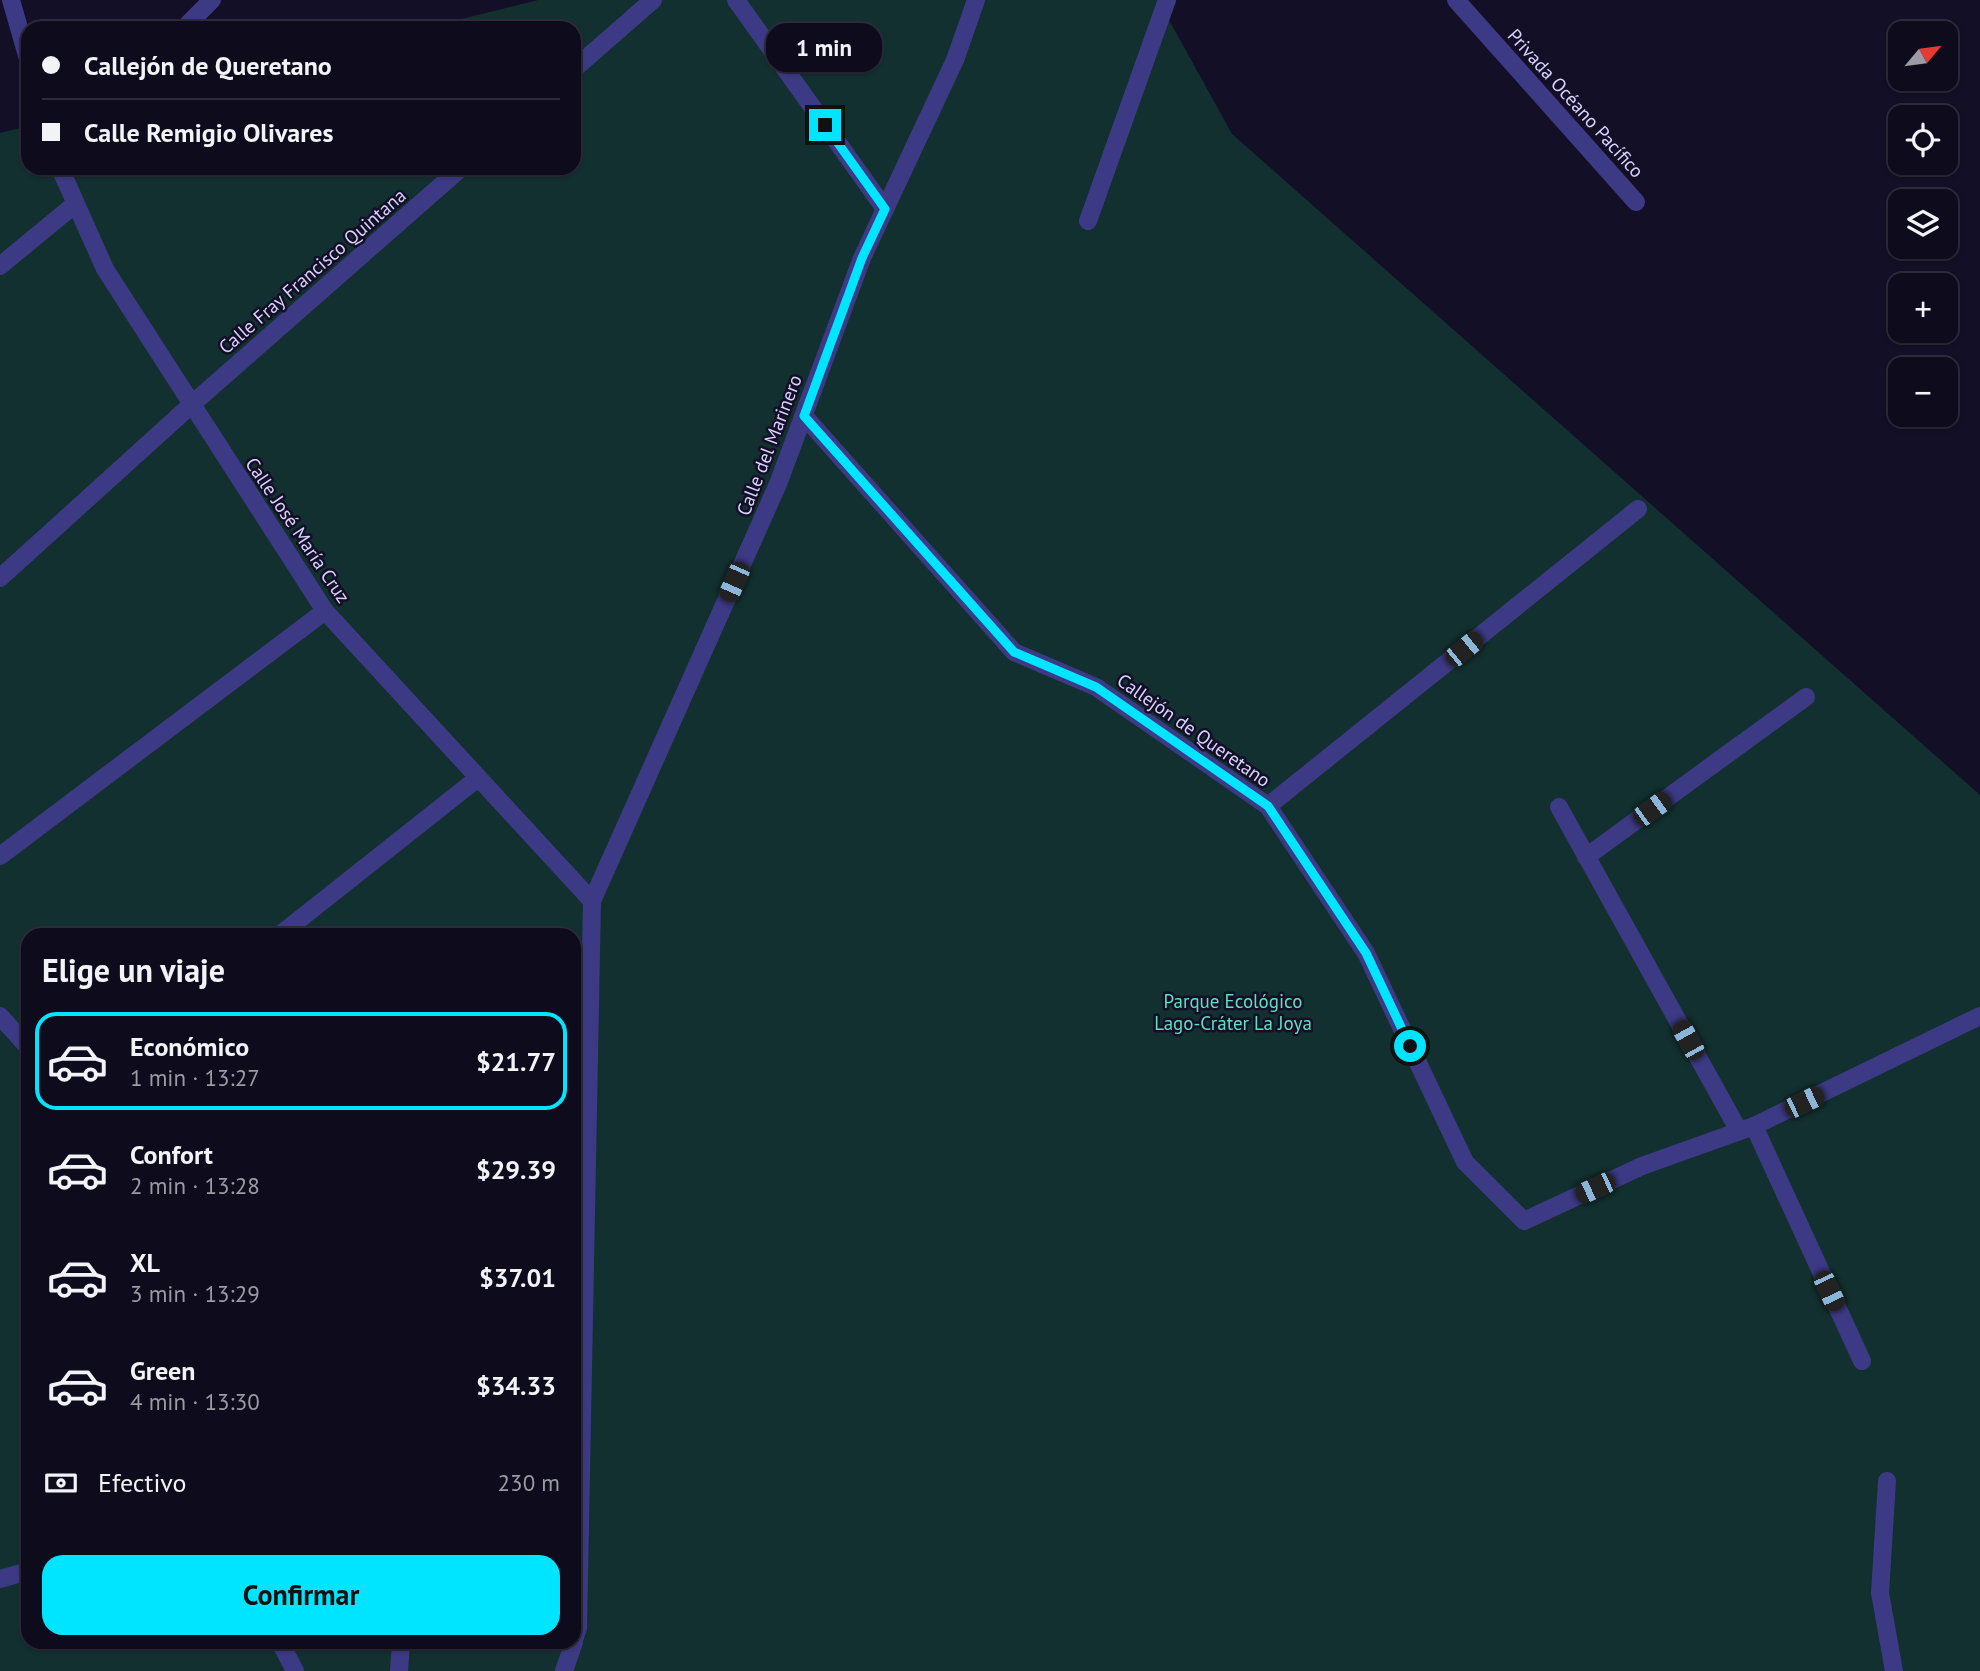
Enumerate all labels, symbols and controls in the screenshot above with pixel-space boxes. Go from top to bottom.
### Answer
north arrow [1888,21,1958,91]
map controls [1888,21,1958,427]
callout: 1 min [767,24,883,72]
street label: Privada Océano Pacífico [1503,24,1649,182]
text: 1 min [796,33,852,62]
text: Callejón de Queretano [84,49,332,82]
button: locate [1888,105,1958,175]
route end [809,109,841,141]
text: Calle Remigio Olivares [84,116,334,149]
street label: Calle Fray Francisco Quintana [213,183,411,359]
button: layers [1888,189,1958,259]
button: + [1888,273,1958,343]
button: − [1888,357,1958,427]
street label: Calle del Marinero [731,371,807,519]
street label: Calle José María Cruz [240,453,356,607]
car [716,559,753,605]
car [1442,628,1487,670]
street label: Callejón de Queretano [1113,668,1275,792]
car [1629,788,1676,830]
text: Elige un viaje [42,949,225,991]
park label: Parque Ecológico Lago-Cráter La Joya [1154,989,1312,1035]
car [1669,1017,1708,1063]
icon: car [46,1030,109,1093]
text: Económico [130,1030,249,1063]
route start [1394,1030,1426,1062]
text: $21.77 [476,1045,556,1078]
text: 1 min · 13:27 [130,1063,260,1092]
car [1781,1083,1828,1121]
icon: car [46,1138,109,1201]
text: Confort [130,1138,213,1171]
text: $29.39 [476,1153,556,1186]
car [1572,1170,1619,1206]
text: 2 min · 13:28 [130,1171,260,1200]
icon: car [46,1246,109,1309]
text: XL [130,1246,160,1279]
text: $37.01 [479,1261,556,1294]
car [1811,1268,1848,1314]
text: 3 min · 13:29 [130,1279,260,1308]
icon: car [46,1354,109,1417]
text: Green [130,1354,195,1387]
text: $34.33 [476,1369,556,1402]
text: 4 min · 13:30 [130,1387,260,1416]
icon: cash [42,1464,80,1502]
text: Efectivo [98,1466,187,1499]
text: 230 m [498,1468,560,1497]
button: Confirmar [42,1555,560,1635]

